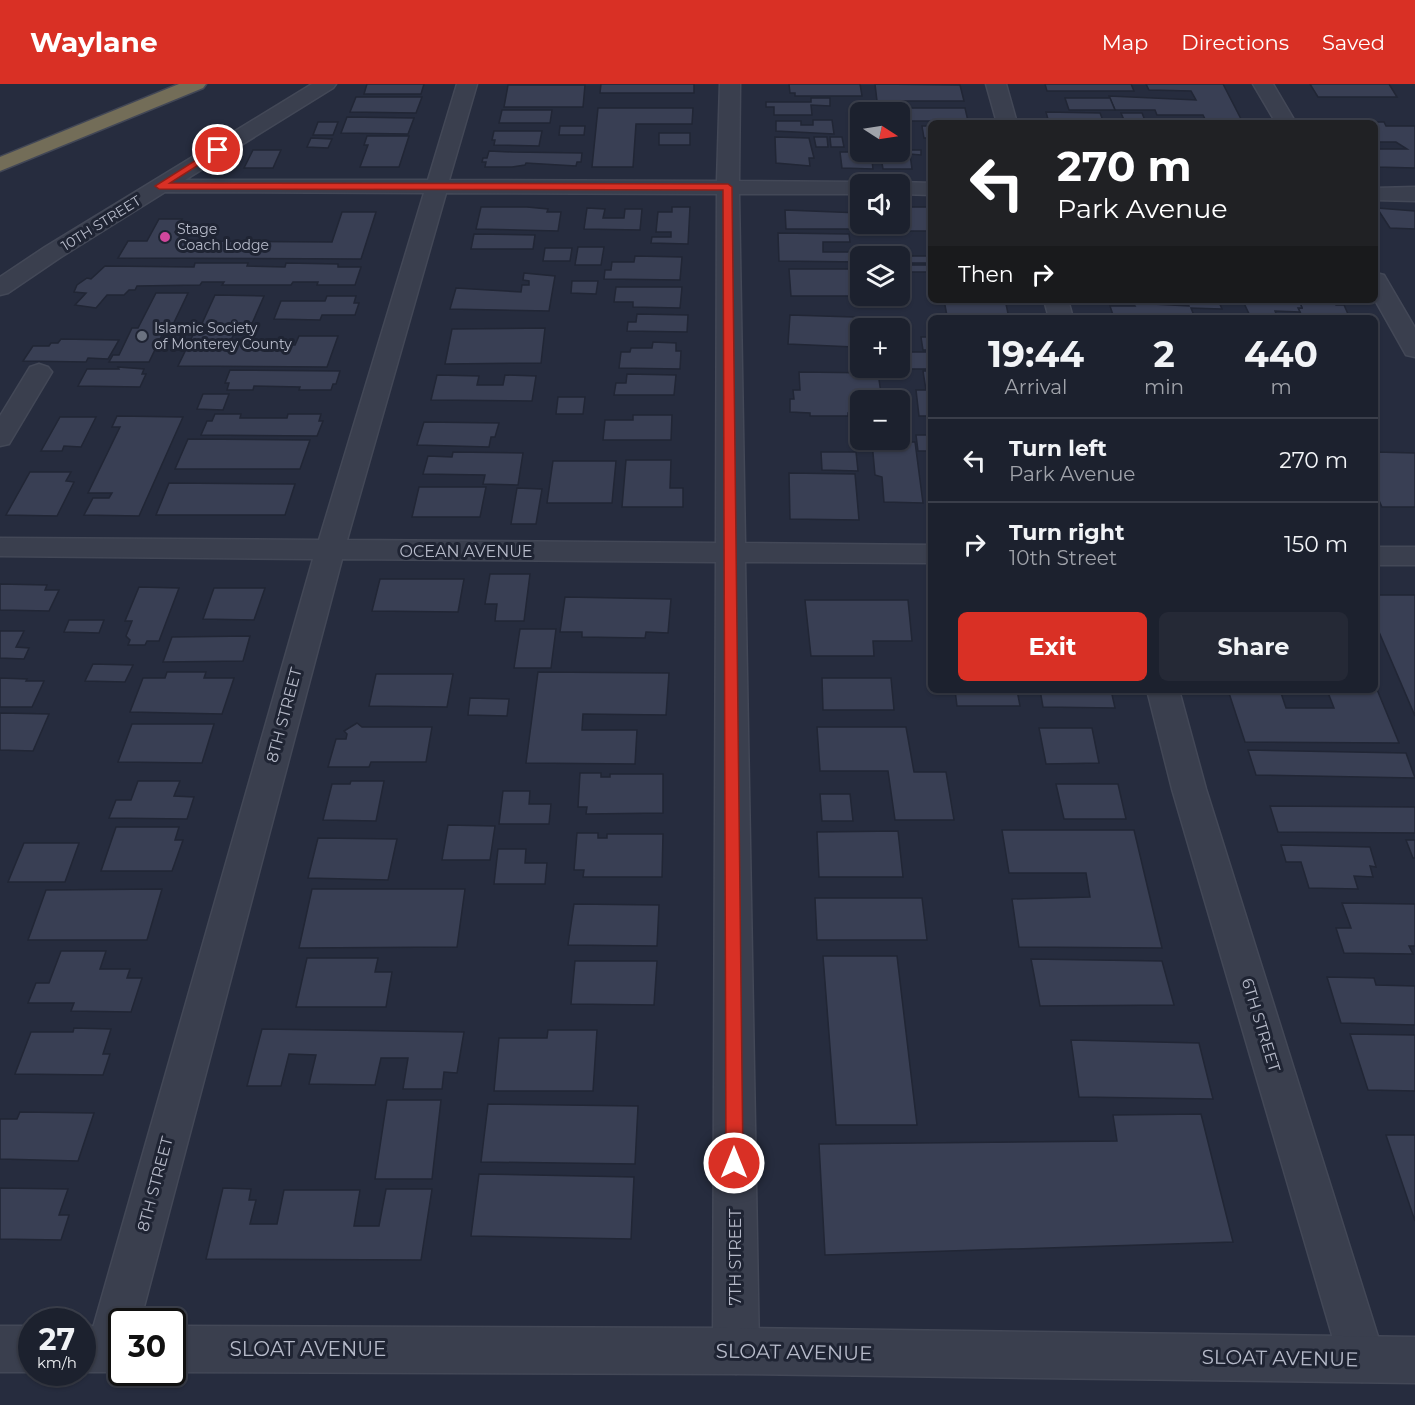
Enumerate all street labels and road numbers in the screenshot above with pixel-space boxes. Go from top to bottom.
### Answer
street label: 10TH STREET [58,191,144,255]
street label: OCEAN AVENUE [399,542,533,561]
street label: 8TH STREET [262,665,306,765]
street label: 6TH STREET [1238,976,1285,1075]
street label: 8TH STREET [133,1134,177,1234]
street label: 7TH STREET [726,1208,745,1305]
street label: SLOAT AVENUE [230,1337,386,1361]
street label: SLOAT AVENUE [715,1339,873,1365]
street label: SLOAT AVENUE [1201,1345,1359,1371]

